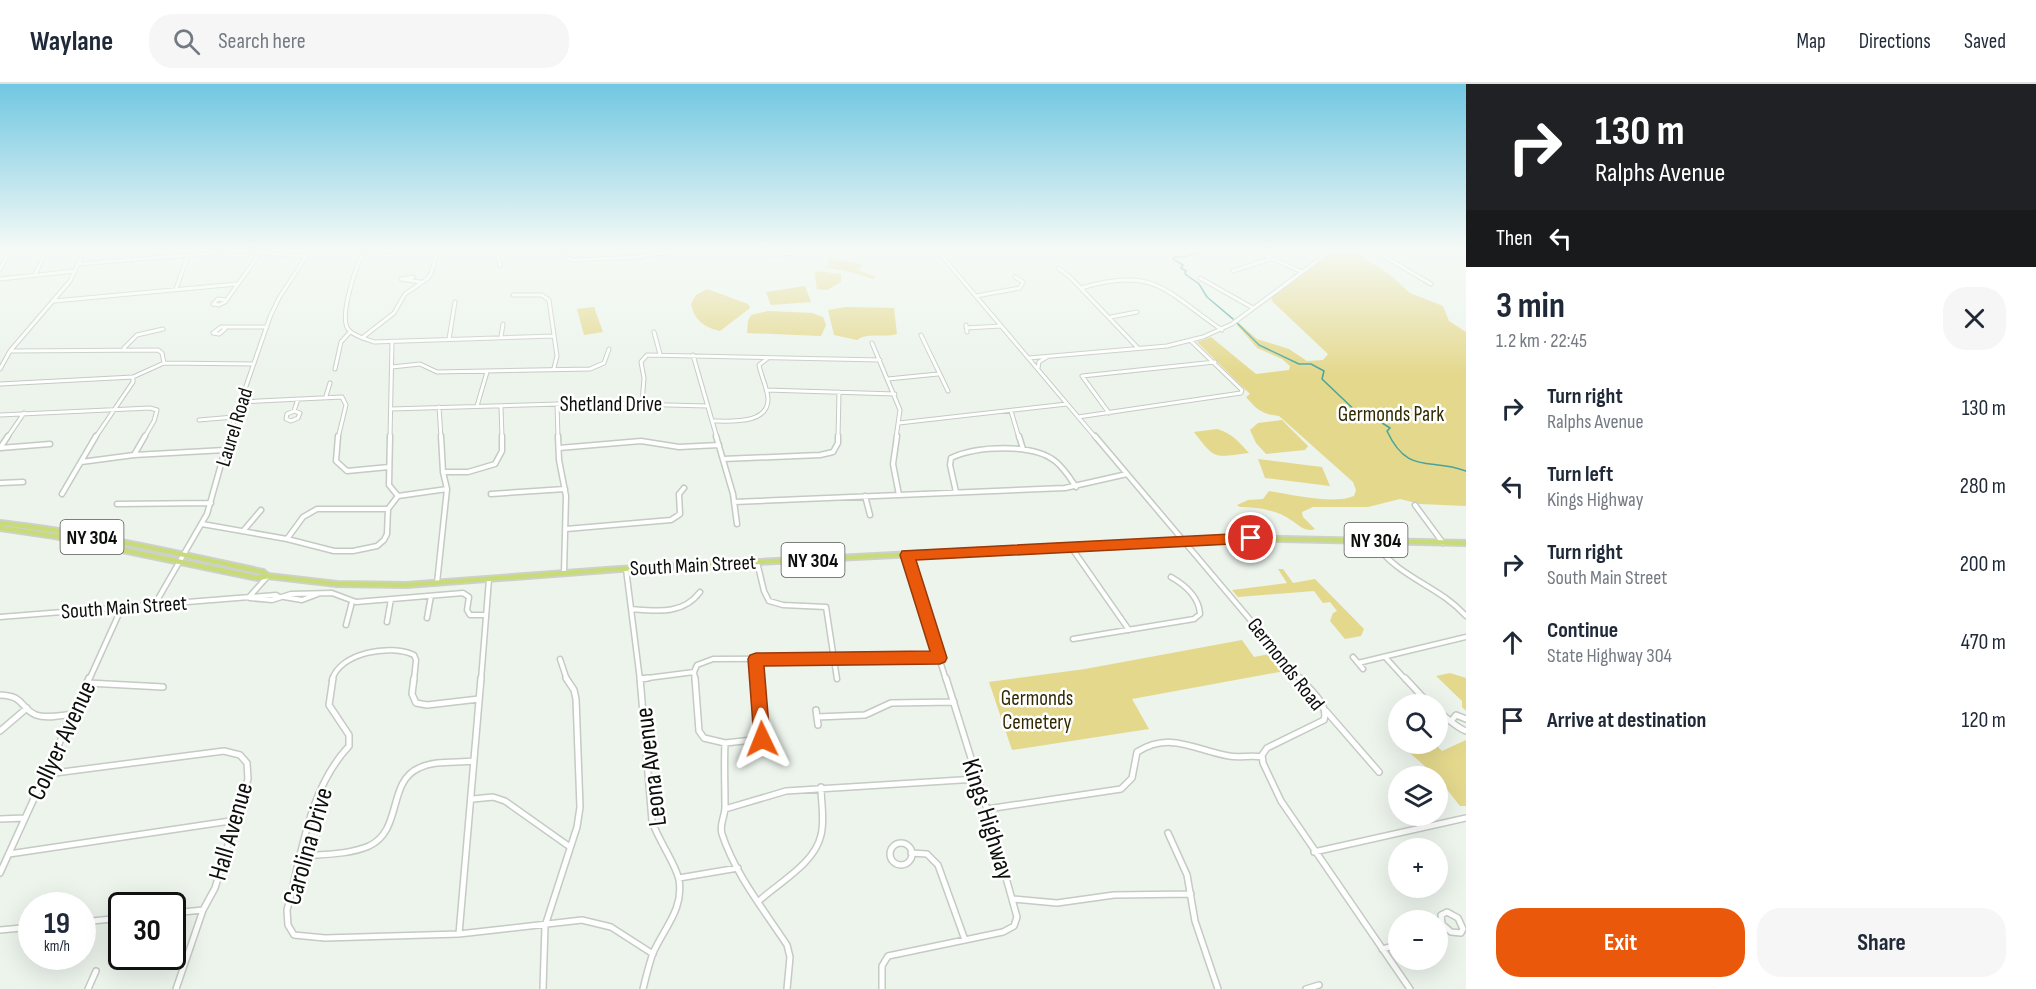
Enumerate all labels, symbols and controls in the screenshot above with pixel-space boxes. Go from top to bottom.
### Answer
search box [149,14,569,68]
text: Waylane [30,25,113,58]
icon: search [170,25,203,58]
text: Search here [218,28,306,55]
text: Map [1796,29,1826,54]
text: Directions [1859,29,1931,54]
text: Saved [1964,29,2006,54]
text: 130 m [1595,106,1685,157]
icon: right [1496,108,1574,186]
text: Ralphs Avenue [1595,157,1725,189]
icon: left [1544,222,1577,255]
text: Then [1496,225,1532,252]
text: 3 min [1496,285,1565,328]
button: close [1943,287,2006,350]
text: 1.2 km · 22:45 [1496,329,1587,353]
text: Turn right [1547,383,1623,410]
street label: Laurel Road [211,385,258,470]
street label: Shetland Drive [560,392,662,417]
icon: right [1496,392,1529,425]
text: 130 m [1962,395,2006,422]
park label: Germonds Park [1338,402,1444,427]
text: Ralphs Avenue [1547,410,1644,434]
text: Turn left [1547,461,1613,488]
icon: left [1496,470,1529,503]
text: 280 m [1960,473,2006,500]
text: Kings Highway [1547,488,1643,512]
pin [1225,512,1276,563]
road number: NY 304 [60,520,124,554]
icon: arrive [1234,521,1267,554]
road number: NY 304 [1344,523,1408,557]
text: Turn right [1547,539,1623,566]
road number: NY 304 [782,543,844,577]
icon: right [1496,548,1529,581]
street label: South Main Street [629,550,757,581]
text: 200 m [1960,551,2006,578]
text: South Main Street [1547,566,1667,590]
street label: South Main Street [60,591,188,624]
street label: Germonds Road [1242,613,1330,716]
text: Continue [1547,617,1618,644]
icon: ahead [1496,626,1529,659]
text: 470 m [1961,629,2006,656]
text: State Highway 304 [1547,644,1672,668]
street label: Collyer Avenue [21,676,104,805]
park label: Germonds Cemetery [1001,686,1073,735]
map controls [1388,694,1448,970]
button: search [1388,694,1448,754]
icon: arrive [1496,704,1529,737]
street label: Leona Avenue [629,706,674,828]
position arrow [730,707,794,771]
text: Arrive at destination [1547,707,1706,734]
text: 120 m [1962,707,2006,734]
street label: Kings Highway [954,755,1021,884]
button: layers [1388,766,1448,826]
street label: Hall Avenue [203,779,260,884]
street label: Carolina Drive [277,784,340,909]
button: + [1388,838,1448,898]
speed limit sign: 30 [108,892,186,970]
text: 19 [44,906,70,942]
button: Exit [1496,908,1745,977]
button: Share [1757,908,2006,977]
button: − [1388,910,1448,970]
text: km/h [44,937,70,956]

